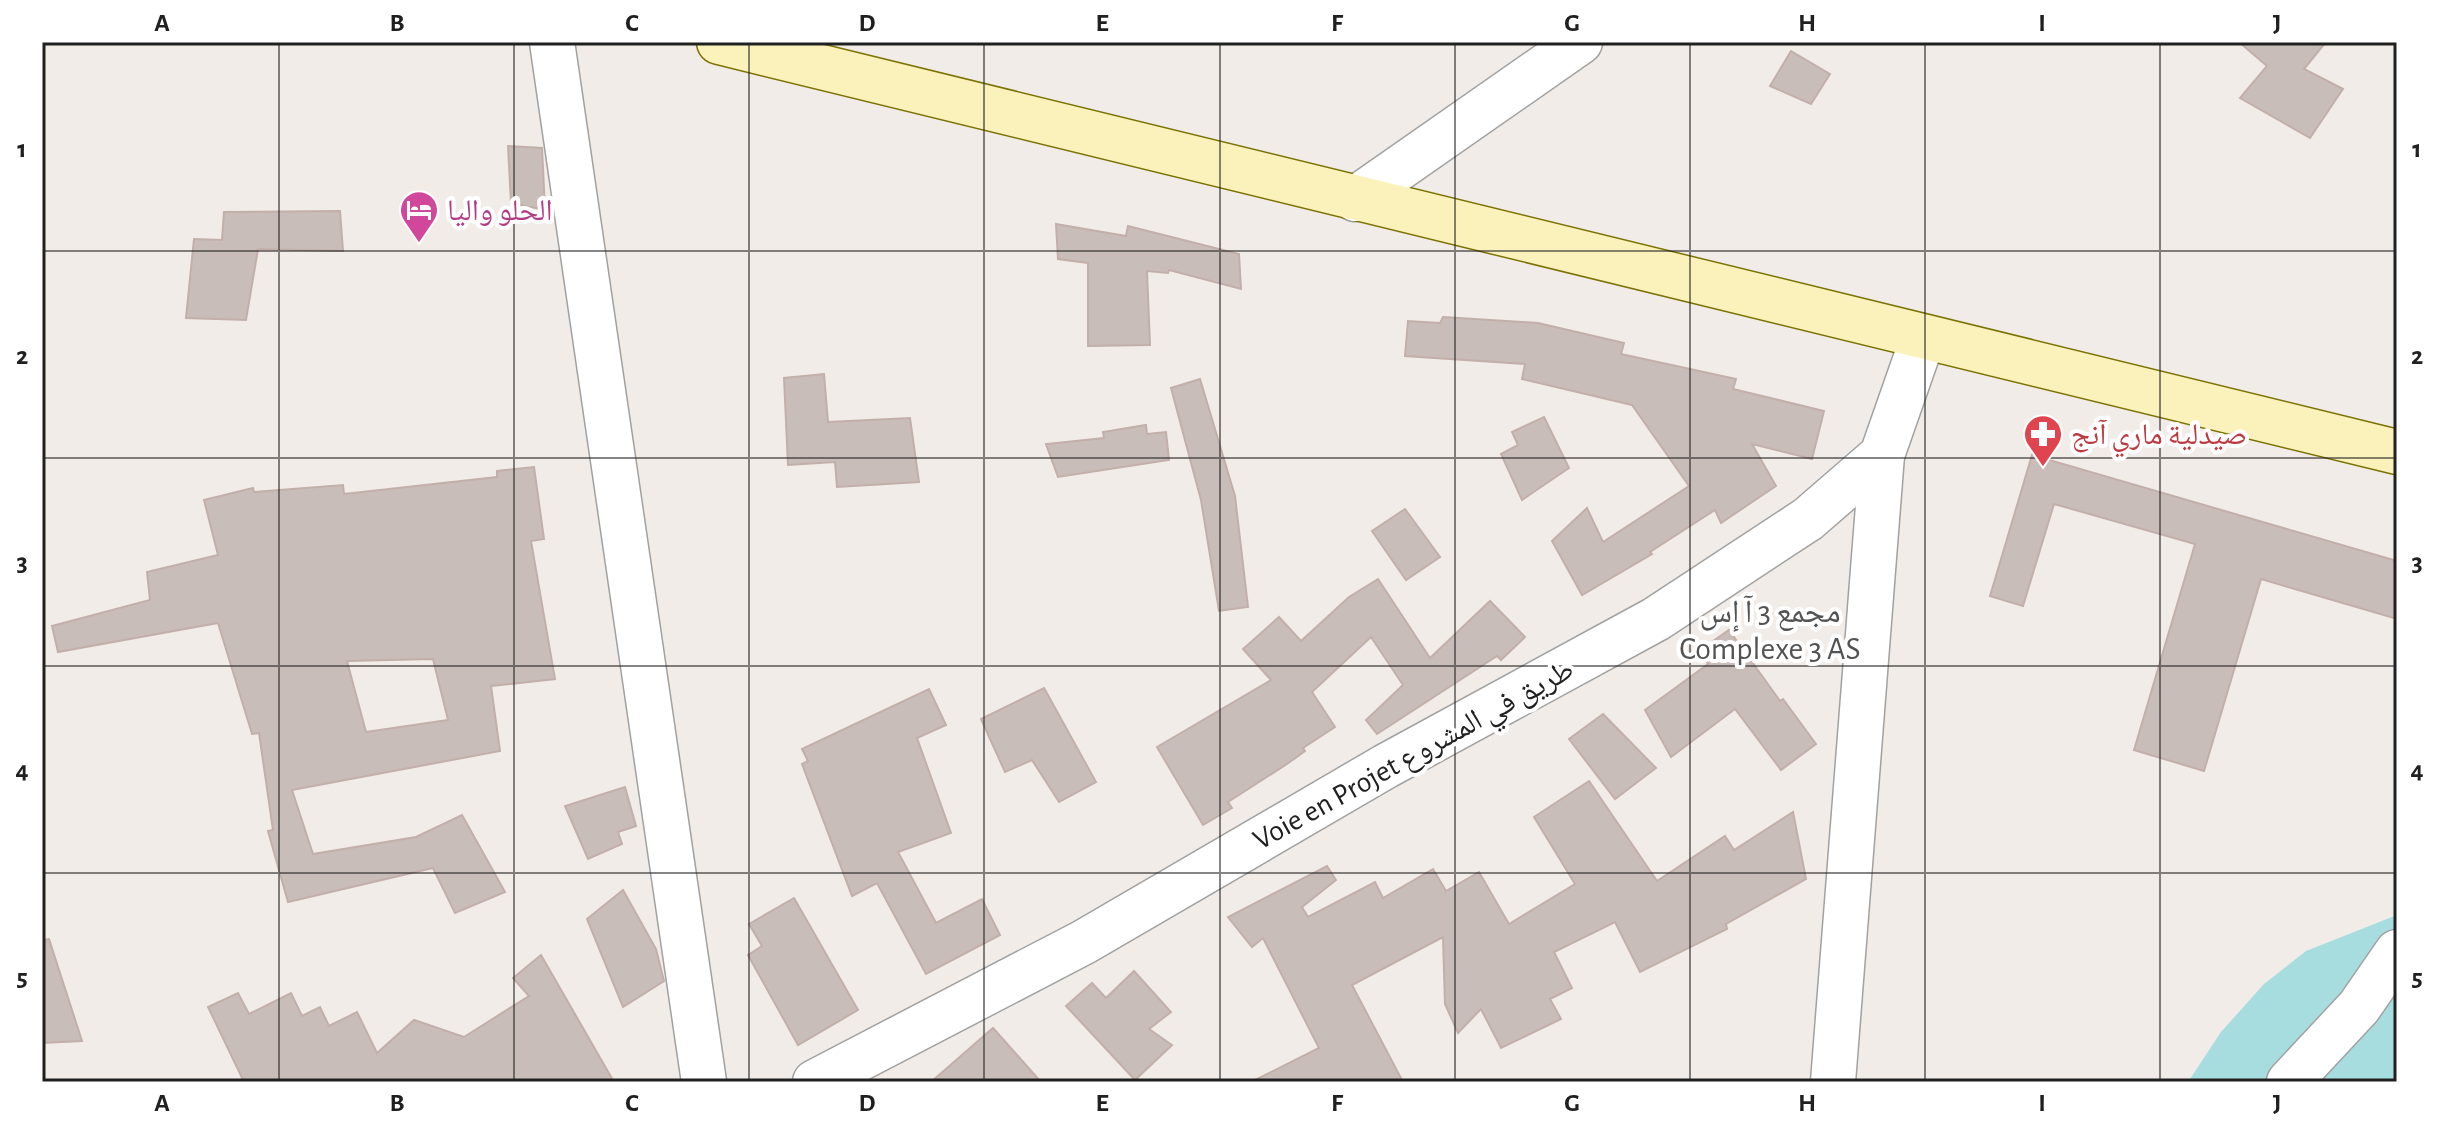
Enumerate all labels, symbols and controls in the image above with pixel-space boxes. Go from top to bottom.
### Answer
text: A [154,10,170,36]
text: B [389,10,405,36]
text: C [625,10,639,36]
text: D [858,10,876,36]
text: E [1095,10,1109,36]
text: F [1331,10,1344,36]
text: G [1564,10,1580,36]
text: H [1798,10,1816,36]
text: I [2038,10,2046,36]
text: J [2273,10,2281,36]
text: 1 [17,136,27,162]
text: 1 [2412,136,2422,162]
hotel icon: الحلو واليا [398,189,440,244]
place label: الحلو واليا [447,196,553,227]
text: 2 [16,343,28,369]
text: 2 [2411,343,2423,369]
pharmacy icon: صيدلية ماري آنج [2022,413,2064,468]
place label: صيدلية ماري آنج [2071,419,2247,458]
text: 3 [16,550,28,576]
text: 3 [2411,550,2423,576]
district label: مجمع 3 آ إس Complexe 3 AS [1679,595,1861,665]
street label: Voie en Projet طريق في المشروع [1248,654,1582,862]
text: 4 [15,757,29,783]
text: 4 [2410,757,2424,783]
text: 5 [16,965,28,991]
text: 5 [2411,965,2423,991]
text: A [154,1090,170,1116]
text: B [389,1090,405,1116]
text: C [625,1090,639,1116]
text: D [858,1090,876,1116]
text: E [1095,1090,1109,1116]
text: F [1331,1090,1344,1116]
text: G [1564,1090,1580,1116]
text: H [1798,1090,1816,1116]
text: I [2038,1090,2046,1116]
text: J [2273,1090,2281,1116]

